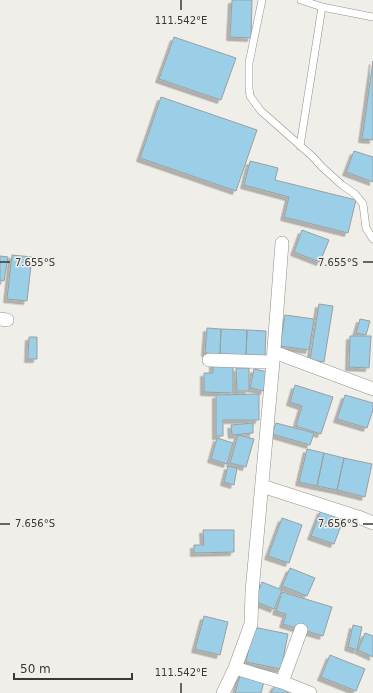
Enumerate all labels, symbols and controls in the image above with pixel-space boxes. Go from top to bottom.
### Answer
text: 111.542°E [155,15,207,26]
text: 7.655°S [15,257,55,268]
text: 7.655°S [318,257,358,268]
text: 7.656°S [15,518,55,529]
text: 7.656°S [318,518,358,529]
scale bar [14,655,132,681]
text: 50 m [20,662,51,676]
text: 111.542°E [155,667,207,678]

